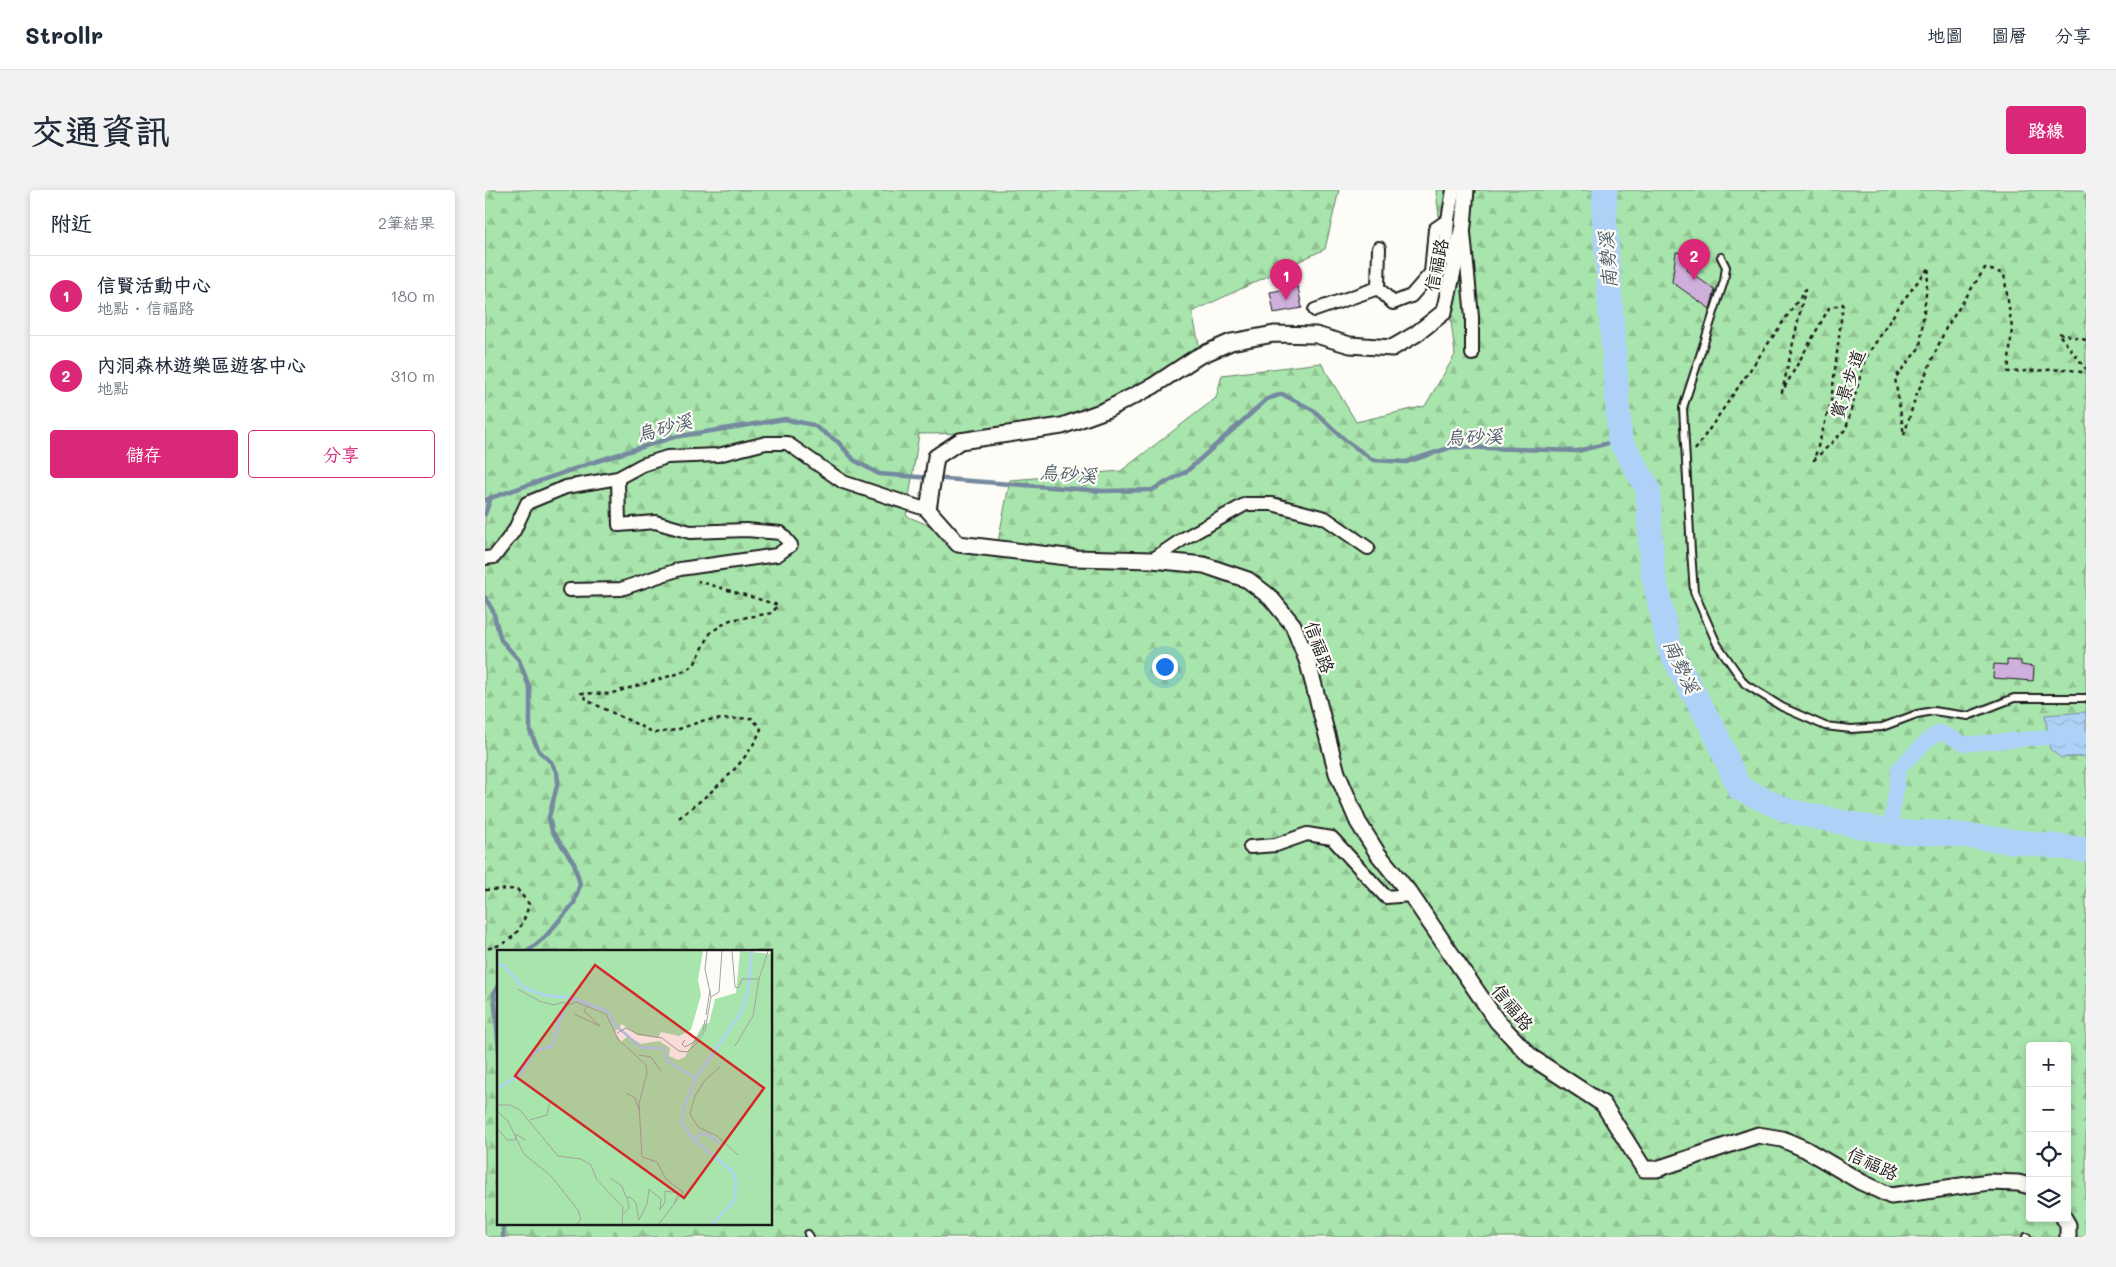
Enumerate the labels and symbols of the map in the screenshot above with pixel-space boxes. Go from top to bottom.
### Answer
water label: 南勢溪 [1592,230,1621,289]
street label: 信福路 [1419,236,1453,294]
pin: 2 [1678,239,1710,280]
pin: 1 [1270,259,1302,300]
street label: 賞景步道 [1824,346,1870,422]
water label: 烏砂溪 [633,407,696,446]
water label: 烏砂溪 [1445,422,1504,449]
water label: 烏砂溪 [1039,459,1098,488]
street label: 信福路 [1299,618,1341,676]
water label: 南勢溪 [1659,635,1706,698]
your location [1152,654,1178,680]
inset map [497,950,773,1224]
street label: 信福路 [1487,978,1539,1036]
street label: 信福路 [1843,1141,1903,1185]

